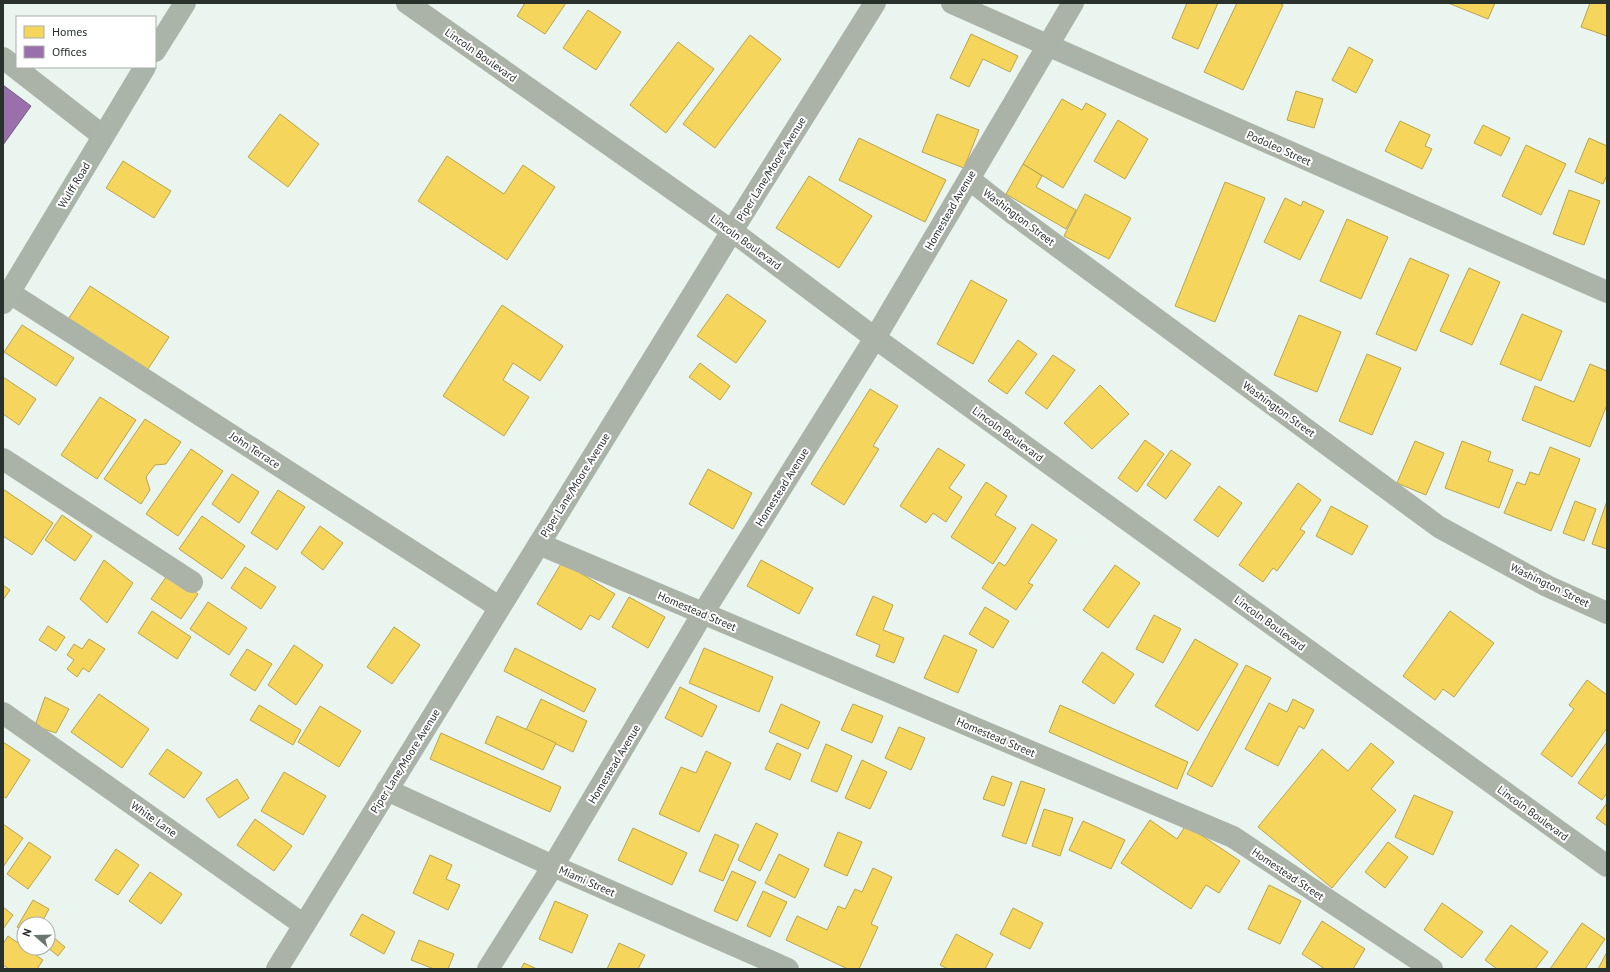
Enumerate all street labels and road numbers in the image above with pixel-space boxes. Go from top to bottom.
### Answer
street label: Lincoln Boulevard [442,25,520,85]
street label: Piper Lane/Moore Avenue [733,114,809,224]
street label: Podoleo Street [1245,128,1314,169]
street label: Wulff Road [55,159,93,210]
street label: Homestead Avenue [921,167,979,252]
street label: Washington Street [980,185,1058,249]
street label: Lincoln Boulevard [708,211,784,273]
street label: Washington Street [1240,378,1318,440]
street label: Lincoln Boulevard [970,403,1046,465]
street label: John Terrace [226,428,283,472]
street label: Piper Lane/Moore Avenue [537,430,613,540]
street label: Homestead Avenue [752,445,812,529]
street label: Washington Street [1508,560,1592,610]
street label: Homestead Street [656,588,739,634]
street label: Lincoln Boulevard [1232,592,1308,654]
street label: Piper Lane/Moore Avenue [367,706,443,816]
street label: Homestead Street [955,714,1038,760]
street label: Homestead Avenue [585,721,643,806]
street label: Lincoln Boulevard [1495,782,1571,844]
street label: White Lane [128,798,180,840]
street label: Homestead Street [1249,845,1327,903]
street label: Miami Street [557,862,618,900]

